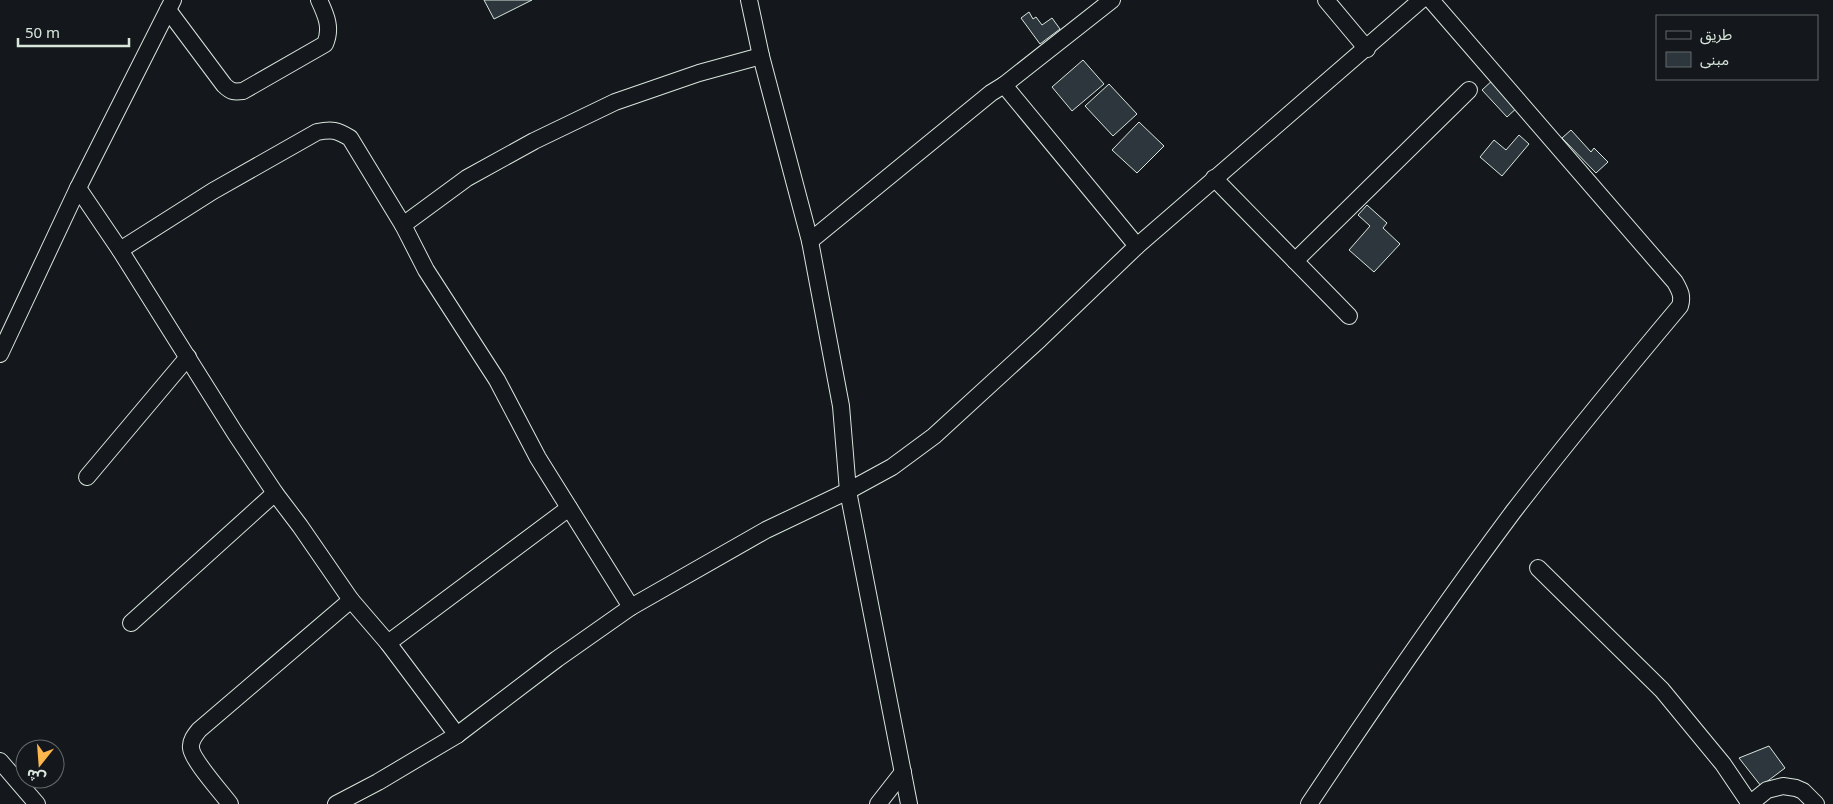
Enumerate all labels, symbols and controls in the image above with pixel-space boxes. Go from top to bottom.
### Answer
scale bar [18,15,129,47]
legend [1656,15,1818,80]
text: 50 m [25,22,60,42]
text: طريق [1700,24,1732,45]
text: مبنى [1700,49,1729,69]
north arrow [15,739,65,789]
text: ش [24,765,48,789]

